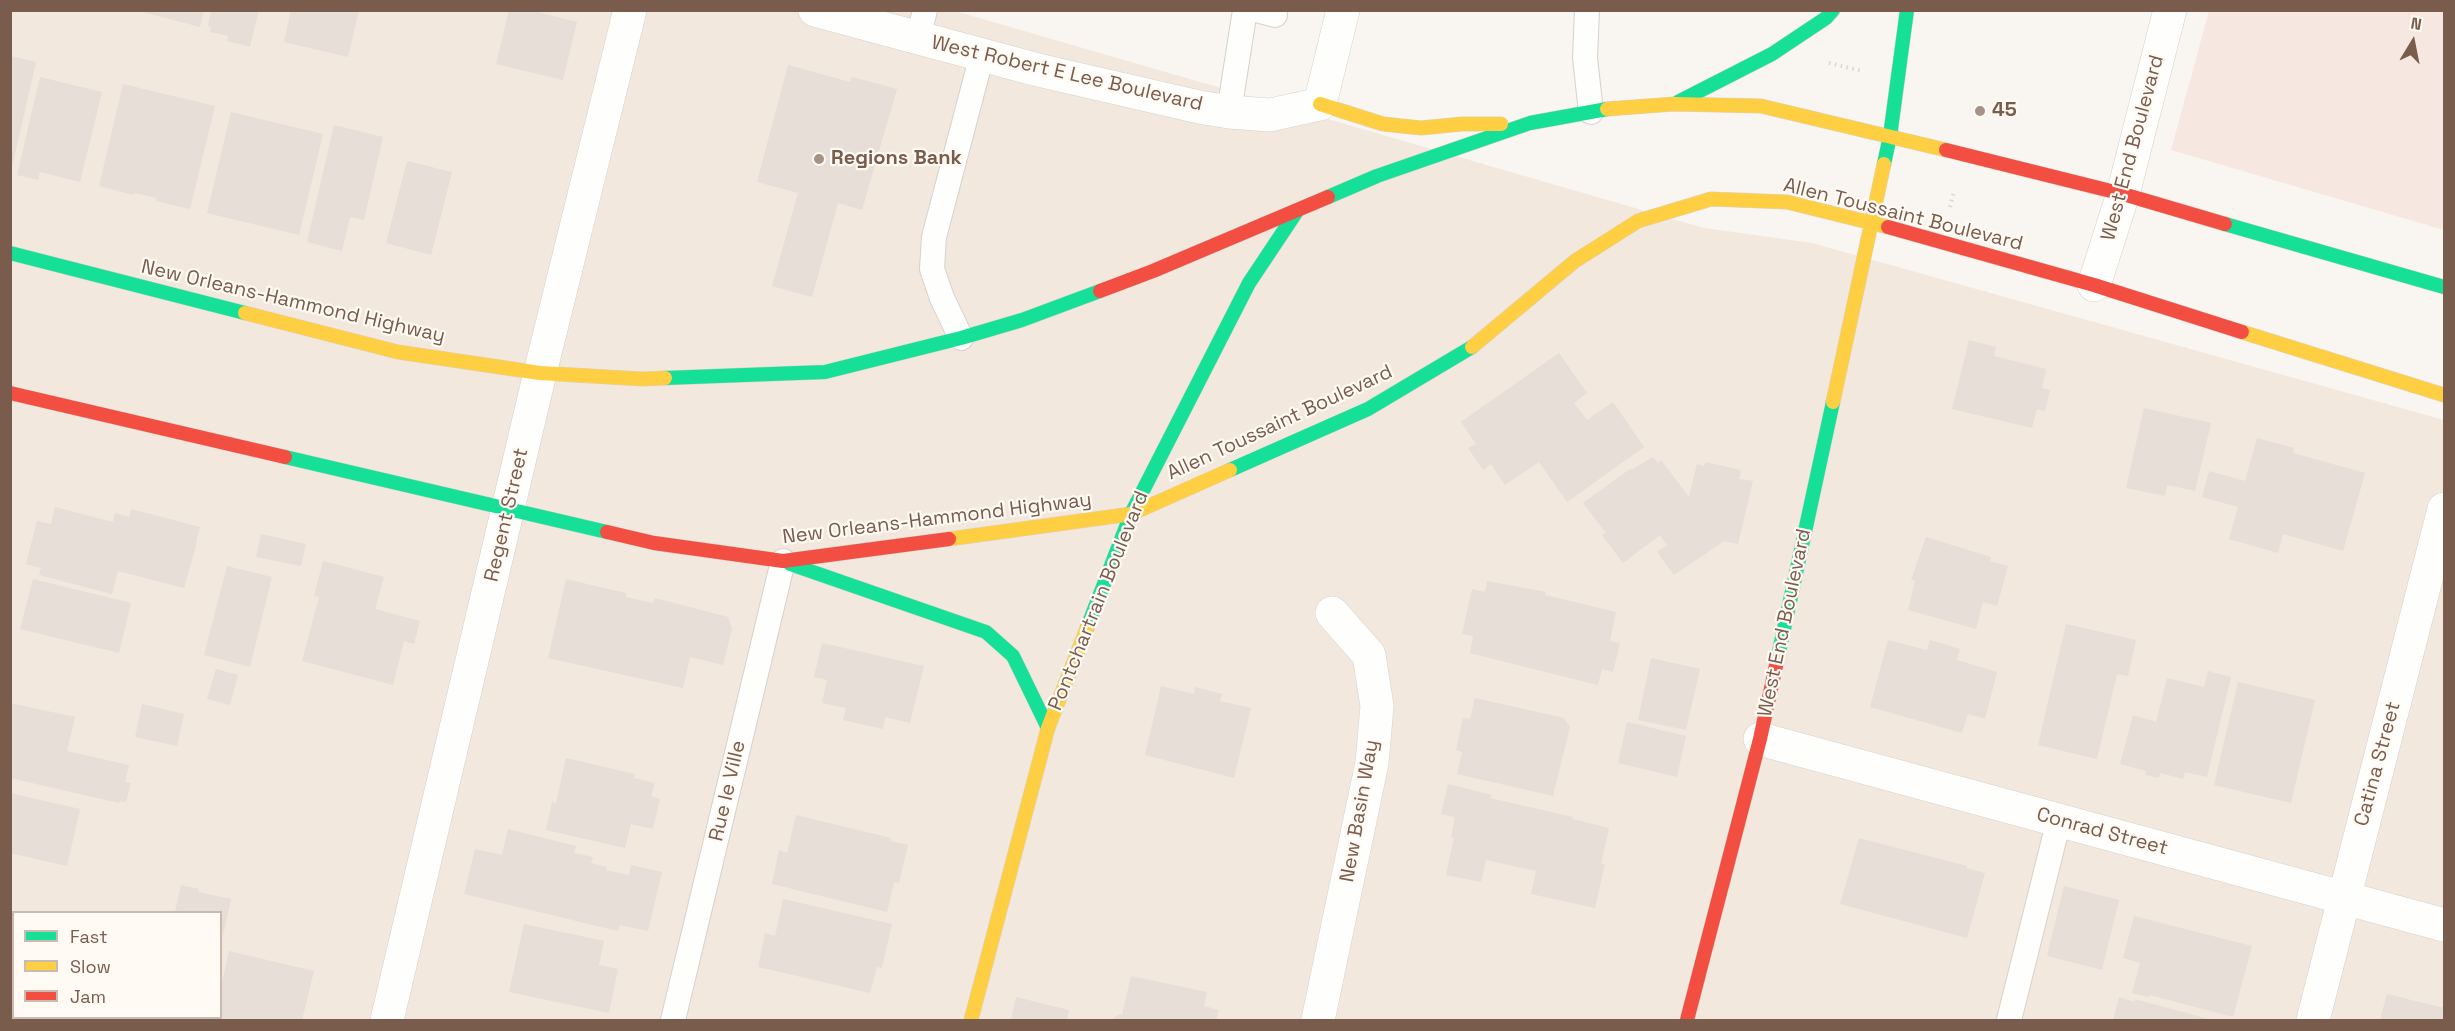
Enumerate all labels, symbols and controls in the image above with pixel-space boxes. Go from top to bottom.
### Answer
north arrow [2383,12,2443,72]
text: N [2409,13,2423,35]
street label: West Robert E Lee Boulevard [929,31,1205,117]
street label: West End Boulevard [2097,52,2169,244]
place label: 45 [1992,99,2017,123]
marker: 45 [1973,104,1987,118]
place label: Regions Bank [831,147,962,171]
marker: Regions Bank [812,152,826,166]
street label: Allen Toussaint Boulevard [1781,174,2025,256]
street label: New Orleans-Hammond Highway [139,255,447,349]
street label: Allen Toussaint Boulevard [1164,360,1396,486]
street label: Regent Street [480,446,534,584]
street label: New Orleans-Hammond Highway [781,488,1093,550]
street label: Pontchartrain Boulevard [1044,488,1154,714]
street label: West End Boulevard [1753,527,1817,719]
street label: Catina Street [2350,699,2406,829]
street label: Rue le Ville [705,738,751,844]
street label: New Basin Way [1336,738,1384,884]
street label: Conrad Street [2034,803,2170,861]
legend [12,911,222,1019]
text: Fast [70,925,107,948]
text: Slow [70,955,111,978]
text: Jam [70,985,106,1008]

